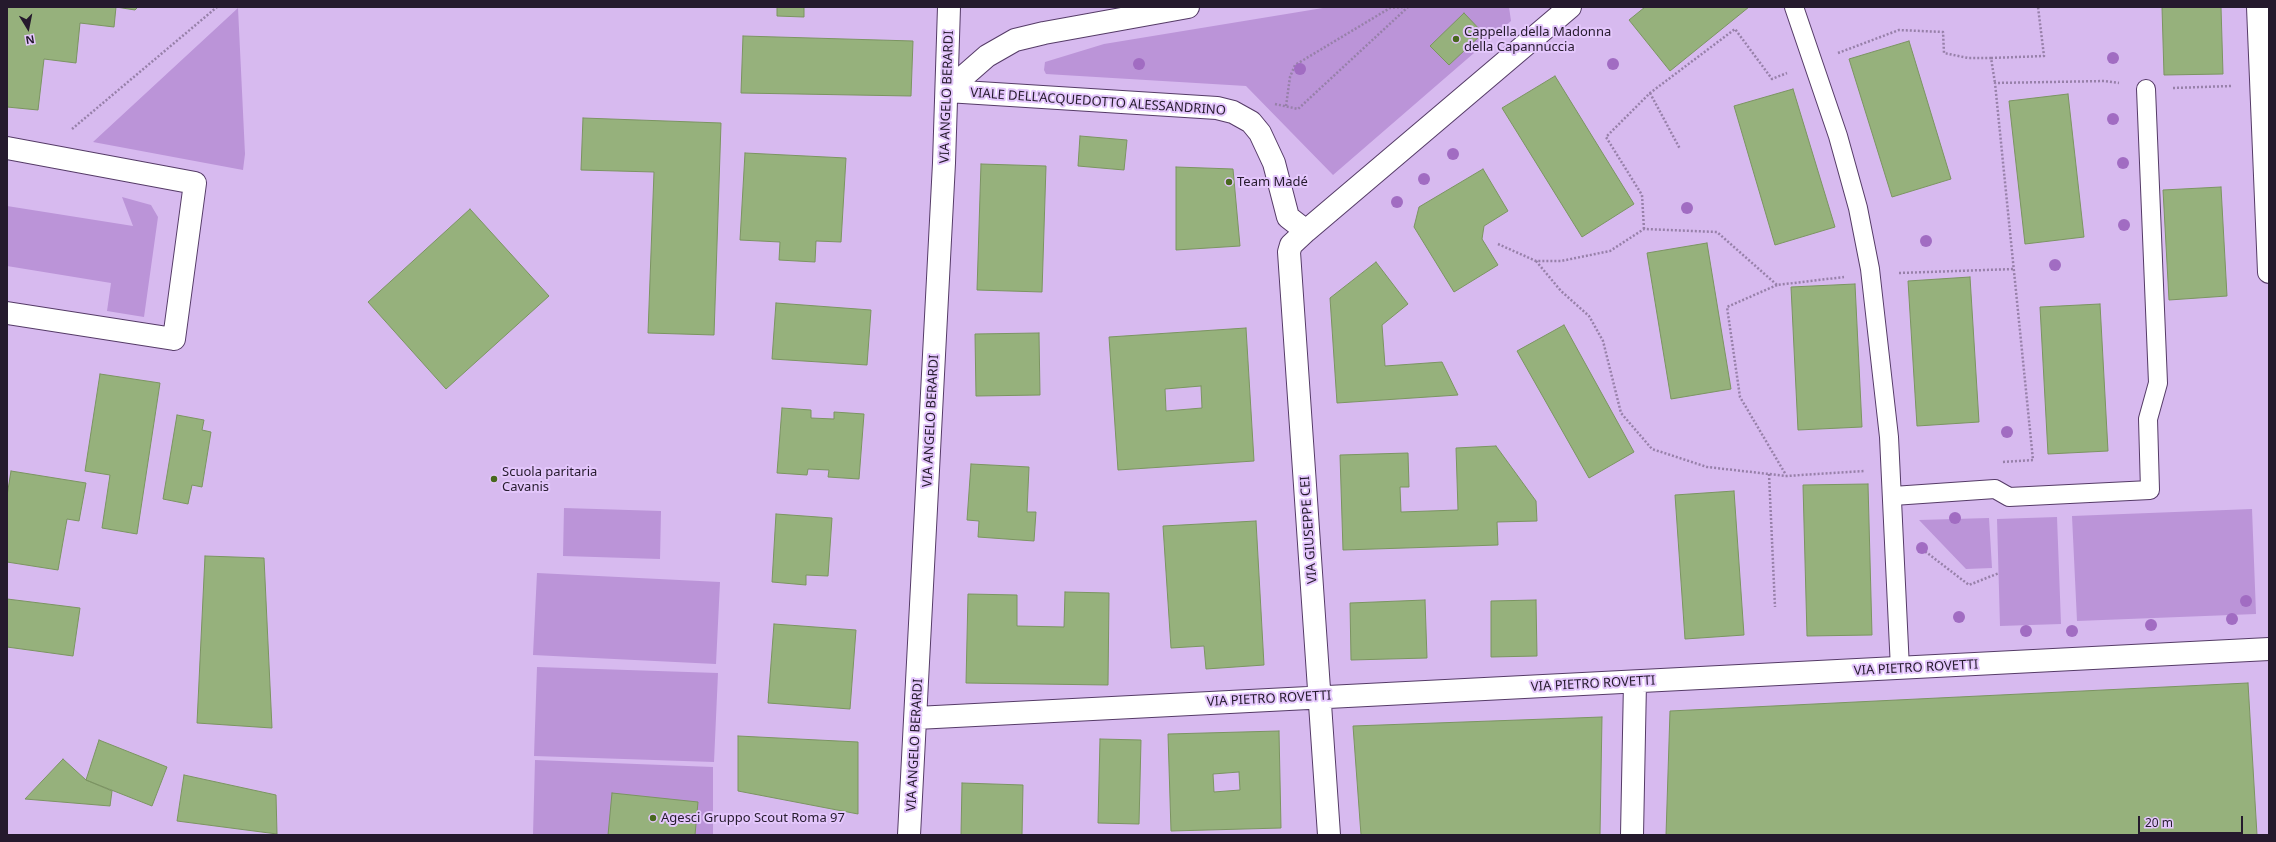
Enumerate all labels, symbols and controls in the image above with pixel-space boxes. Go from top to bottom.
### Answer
north arrow [8,8,48,48]
place label: Cappella della Madonna della Capannuccia [1464,24,1611,55]
street label: VIA ANGELO BERARDI [937,30,957,164]
text: N [24,32,36,48]
marker: Cappella della Madonna della Capannuccia [1451,34,1461,44]
street label: VIALE DELL'ACQUEDOTTO ALESSANDRINO [970,85,1226,119]
place label: Team Madé [1237,174,1308,190]
marker: Team Madé [1224,177,1234,187]
street label: VIA ANGELO BERARDI [920,354,942,488]
place label: Scuola paritaria Cavanis [502,464,597,495]
marker: Scuola paritaria Cavanis [489,474,499,484]
street label: VIA GIUSEPPE CEI [1297,476,1321,584]
street label: VIA PIETRO ROVETTI [1853,657,1979,679]
street label: VIA PIETRO ROVETTI [1530,673,1656,695]
street label: VIA ANGELO BERARDI [904,678,926,812]
street label: VIA PIETRO ROVETTI [1206,688,1332,710]
scale bar [2140,808,2245,834]
place label: Agesci Gruppo Scout Roma 97 [661,810,845,826]
marker: Agesci Gruppo Scout Roma 97 [648,813,658,823]
text: 20 m [2145,814,2173,831]

